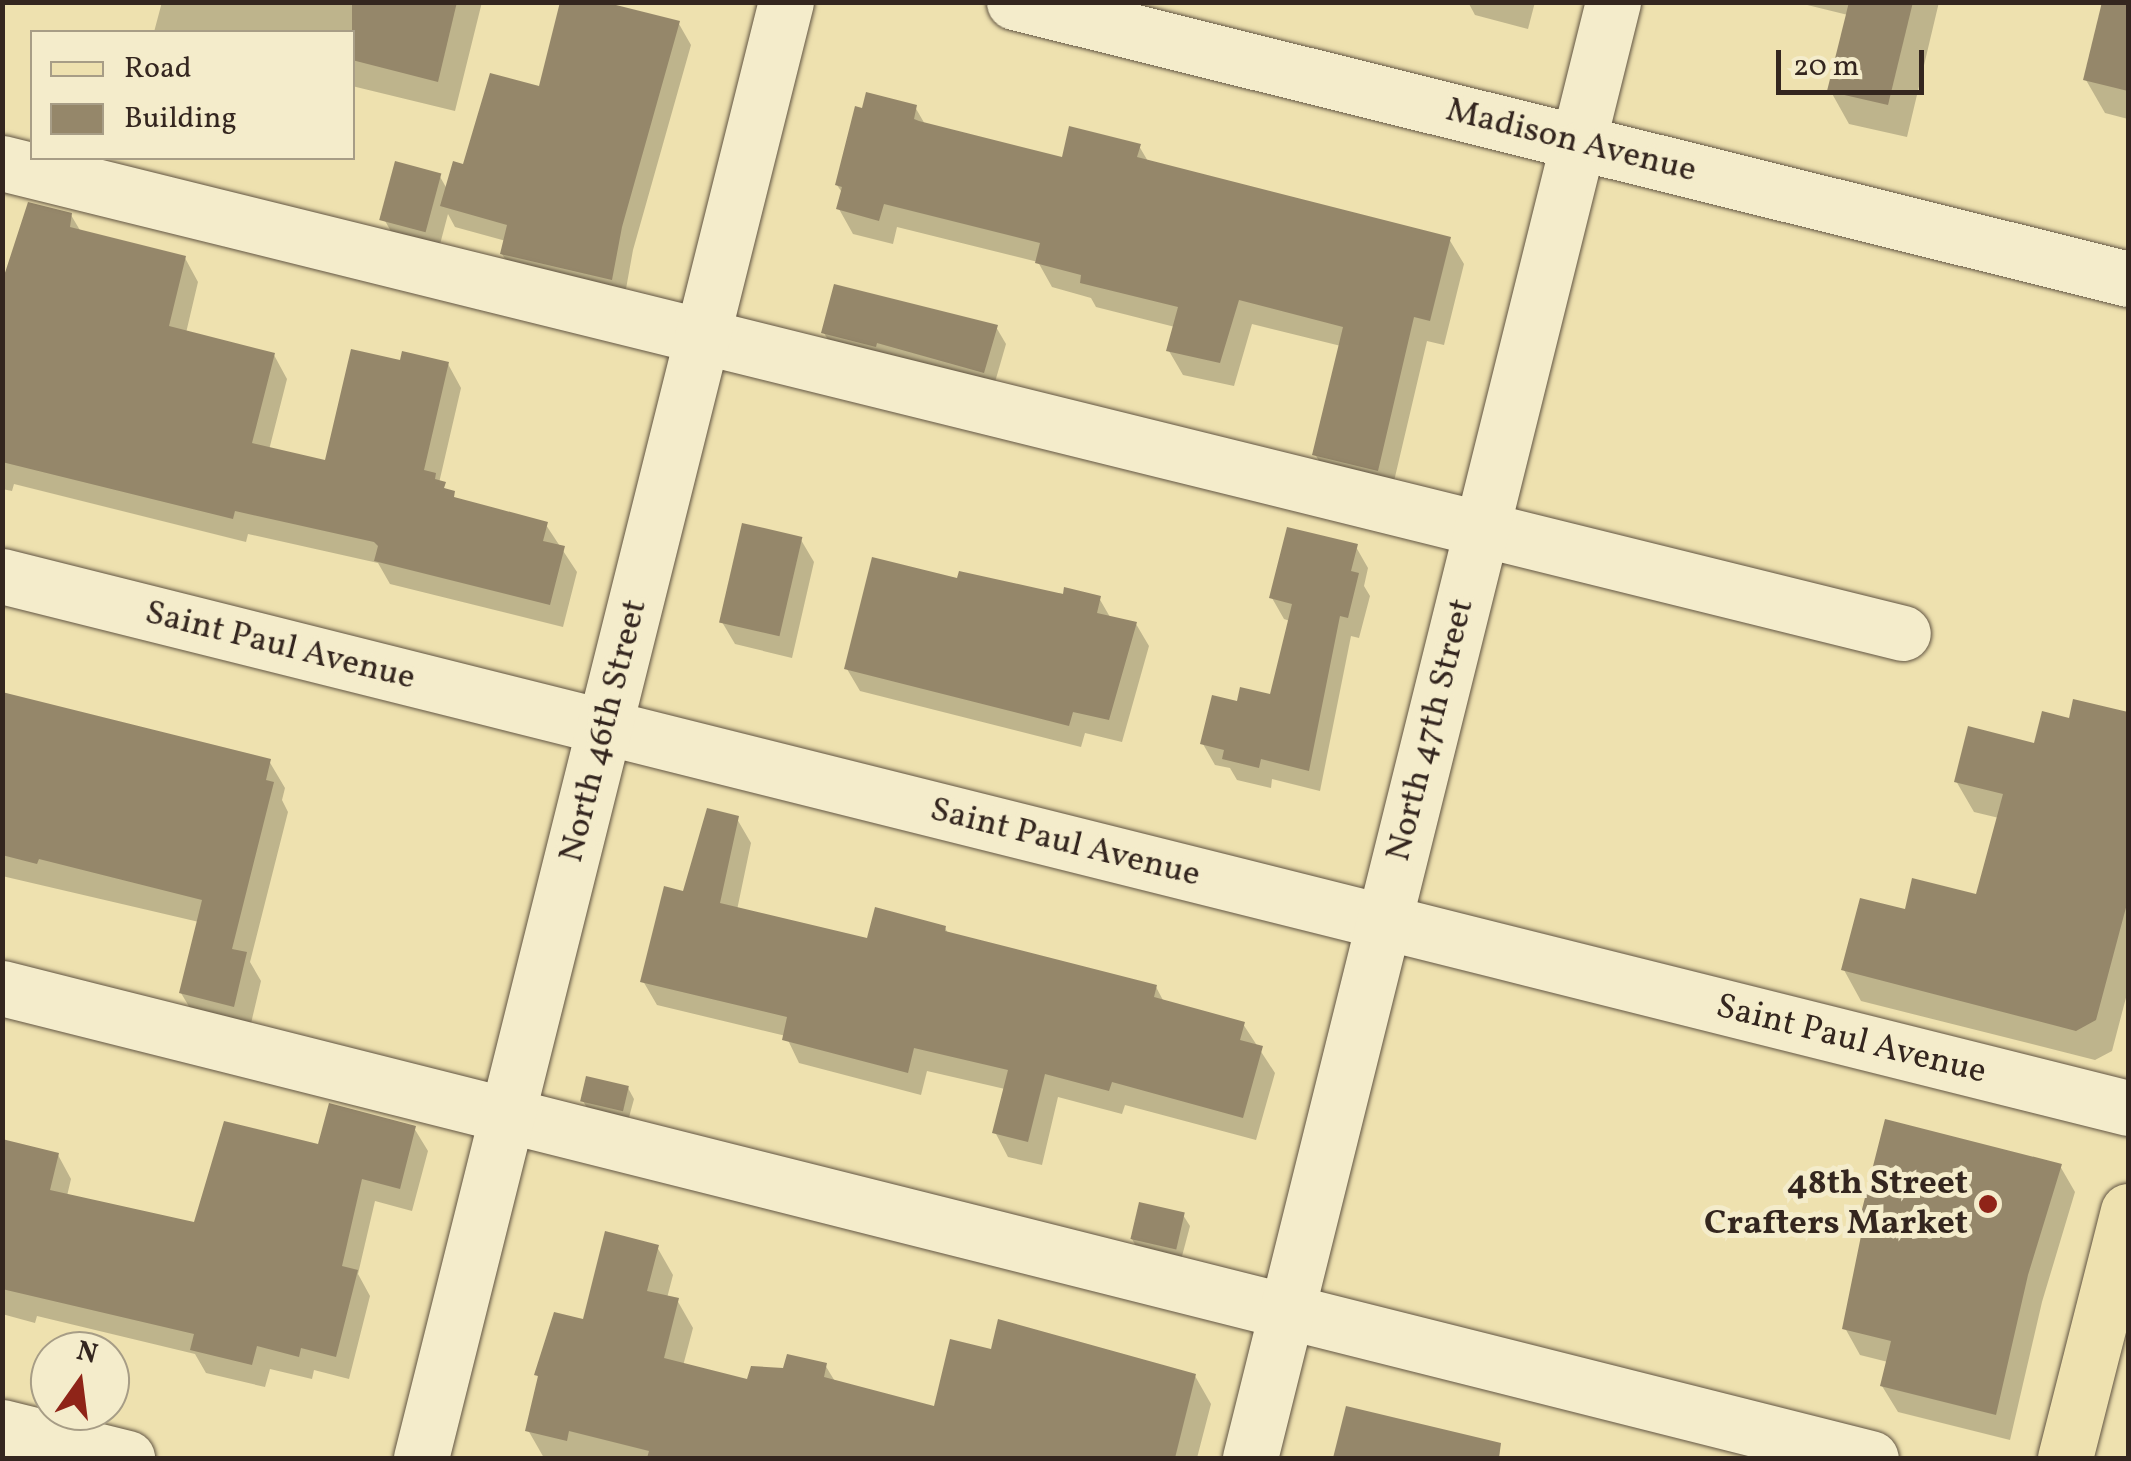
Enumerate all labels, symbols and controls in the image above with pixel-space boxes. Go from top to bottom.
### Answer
legend [30,30,355,160]
scale bar [1781,30,1928,92]
text: 20 m [1793,46,1859,88]
text: Road [124,48,192,90]
street label: Madison Avenue [1442,90,1700,192]
text: Building [124,98,237,140]
street label: Saint Paul Avenue [141,592,419,700]
street label: North 47th Street [1378,594,1484,866]
street label: North 46th Street [551,595,657,867]
street label: Saint Paul Avenue [926,789,1204,897]
street label: Saint Paul Avenue [1712,986,1990,1094]
place label: 48th Street Crafters Market [1704,1163,1968,1245]
marker: 48th Street Crafters Market [1977,1193,1999,1215]
north arrow [30,1331,130,1431]
text: N [72,1332,101,1375]

